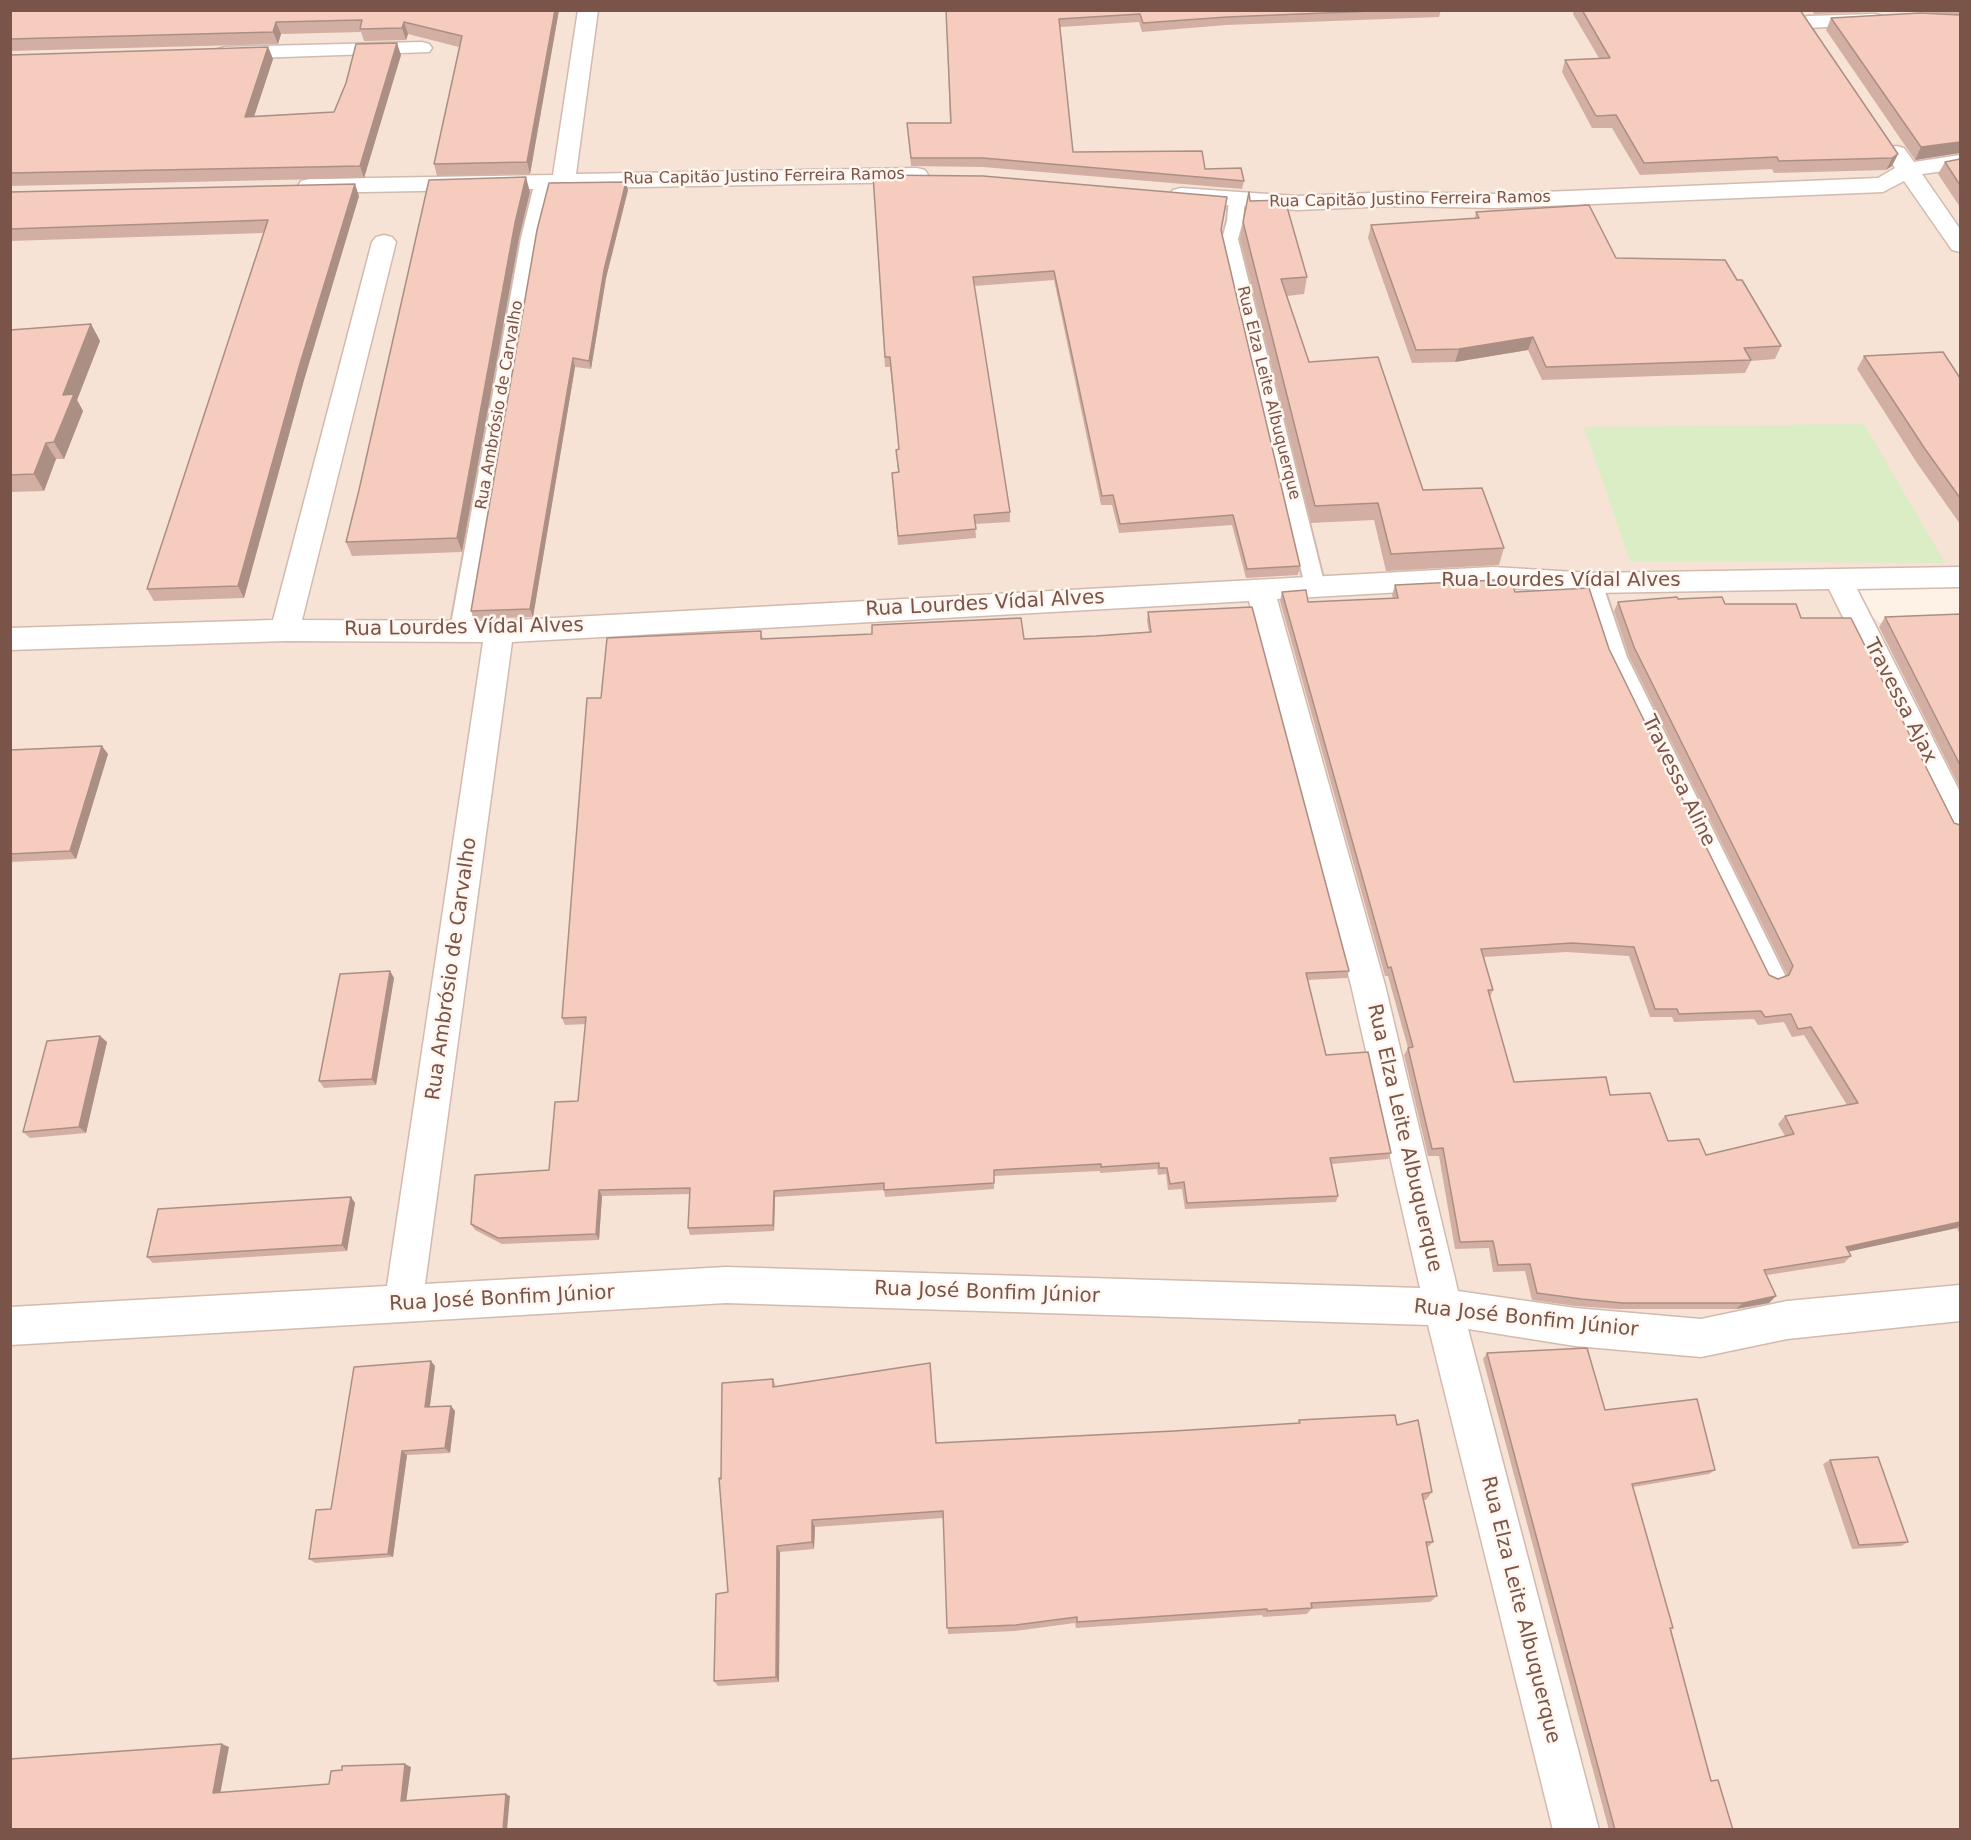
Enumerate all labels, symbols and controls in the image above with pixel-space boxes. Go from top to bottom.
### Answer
street label: Rua Capitão Justino Ferreira Ramos [623,165,905,189]
street label: Rua Capitão Justino Ferreira Ramos [1269,188,1551,212]
street label: Rua Elza Leite Albuquerque [1232,284,1304,502]
street label: Rua Ambrósio de Carvalho [472,299,528,511]
street label: Rua Lourdes Vídal Alves [1441,569,1681,593]
street label: Rua Lourdes Vídal Alves [865,586,1105,622]
street label: Rua Lourdes Vídal Alves [344,614,584,642]
street label: Travessa Ajax [1858,635,1942,767]
street label: Travessa Aline [1636,711,1720,851]
street label: Rua Ambrósio de Carvalho [422,836,482,1102]
street label: Rua Elza Leite Albuquerque [1361,1002,1447,1274]
street label: Rua José Bonfim Júnior [874,1277,1100,1309]
street label: Rua José Bonfim Júnior [389,1281,615,1317]
street label: Rua José Bonfim Júnior [1412,1295,1640,1343]
street label: Rua Elza Leite Albuquerque [1475,1474,1565,1746]

